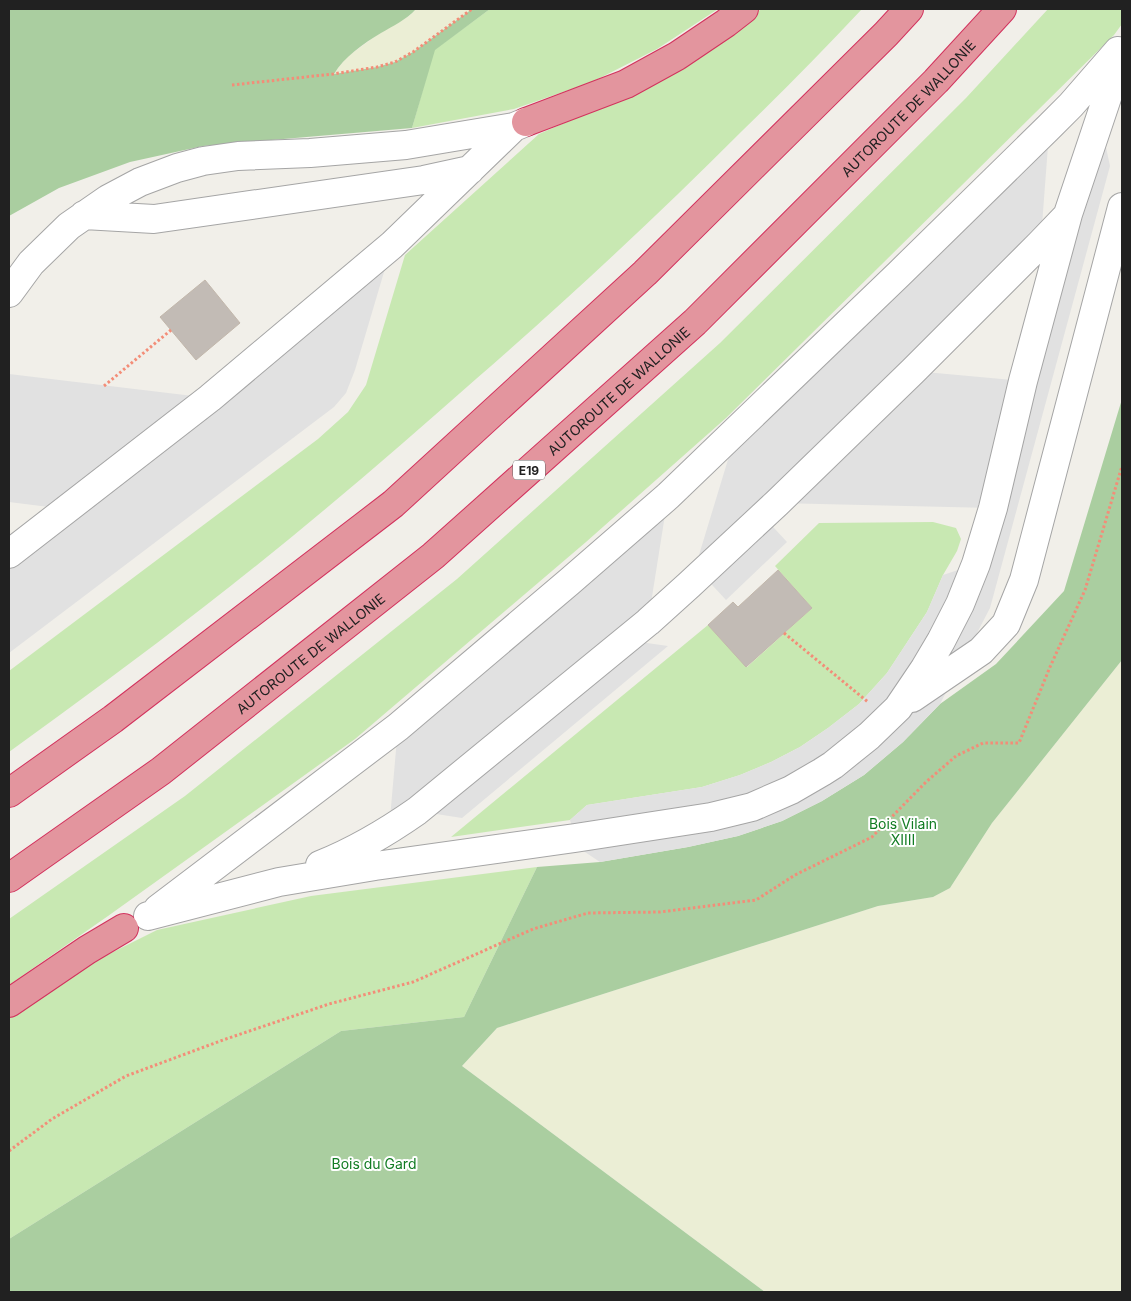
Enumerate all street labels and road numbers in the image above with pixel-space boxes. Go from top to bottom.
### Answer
street label: AUTOROUTE DE WALLONIE [837,36,979,180]
street label: AUTOROUTE DE WALLONIE [544,323,693,458]
road number: E19 [513,460,545,480]
street label: AUTOROUTE DE WALLONIE [232,589,388,717]

